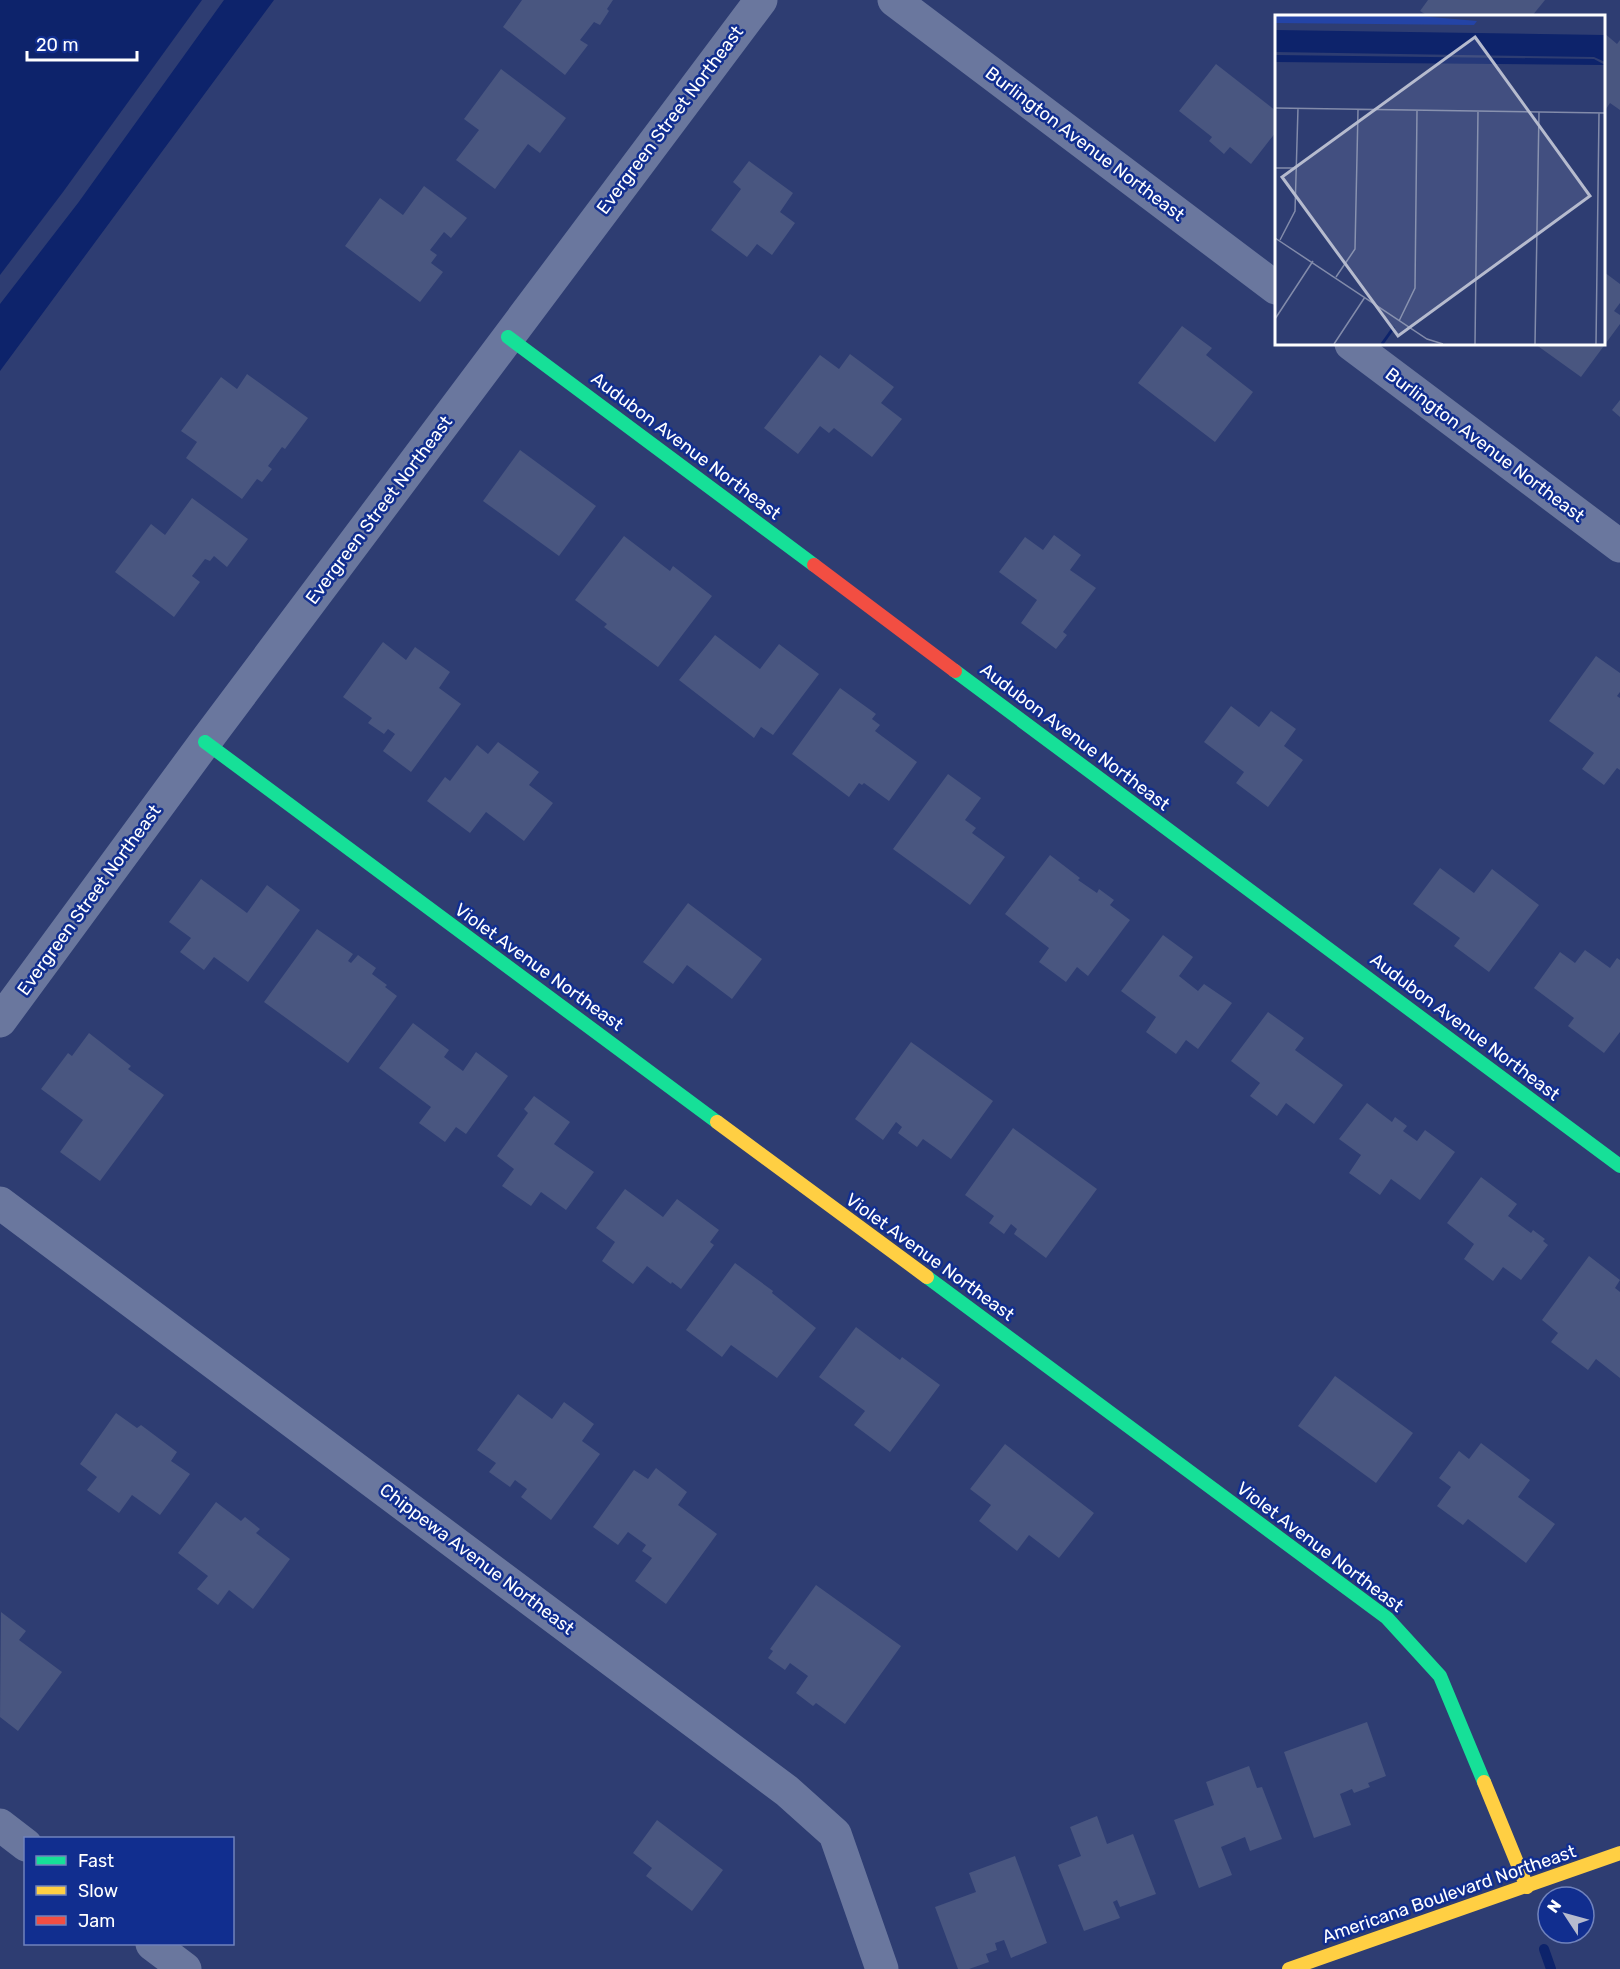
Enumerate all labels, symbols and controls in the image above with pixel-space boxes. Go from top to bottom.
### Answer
inset map [1275,15,1605,345]
street label: Evergreen Street Northeast [592,21,748,219]
scale bar [27,24,136,62]
text: 20 m [36,34,78,56]
street label: Burlington Avenue Northeast [981,62,1189,226]
street label: Burlington Avenue Northeast [1381,363,1589,527]
street label: Audubon Avenue Northeast [587,368,785,524]
street label: Evergreen Street Northeast [301,411,457,609]
street label: Audubon Avenue Northeast [976,659,1174,815]
street label: Evergreen Street Northeast [12,800,166,1000]
street label: Violet Avenue Northeast [450,898,628,1036]
street label: Audubon Avenue Northeast [1366,949,1564,1105]
street label: Violet Avenue Northeast [841,1188,1019,1326]
street label: Violet Avenue Northeast [1232,1477,1408,1617]
street label: Chippewa Avenue Northeast [375,1479,579,1639]
legend [24,1837,234,1945]
street label: Americana Boulevard Northeast [1319,1840,1579,1948]
text: Fast [78,1850,114,1872]
text: Slow [78,1880,118,1902]
north arrow [1536,1885,1596,1945]
text: Jam [78,1910,115,1932]

